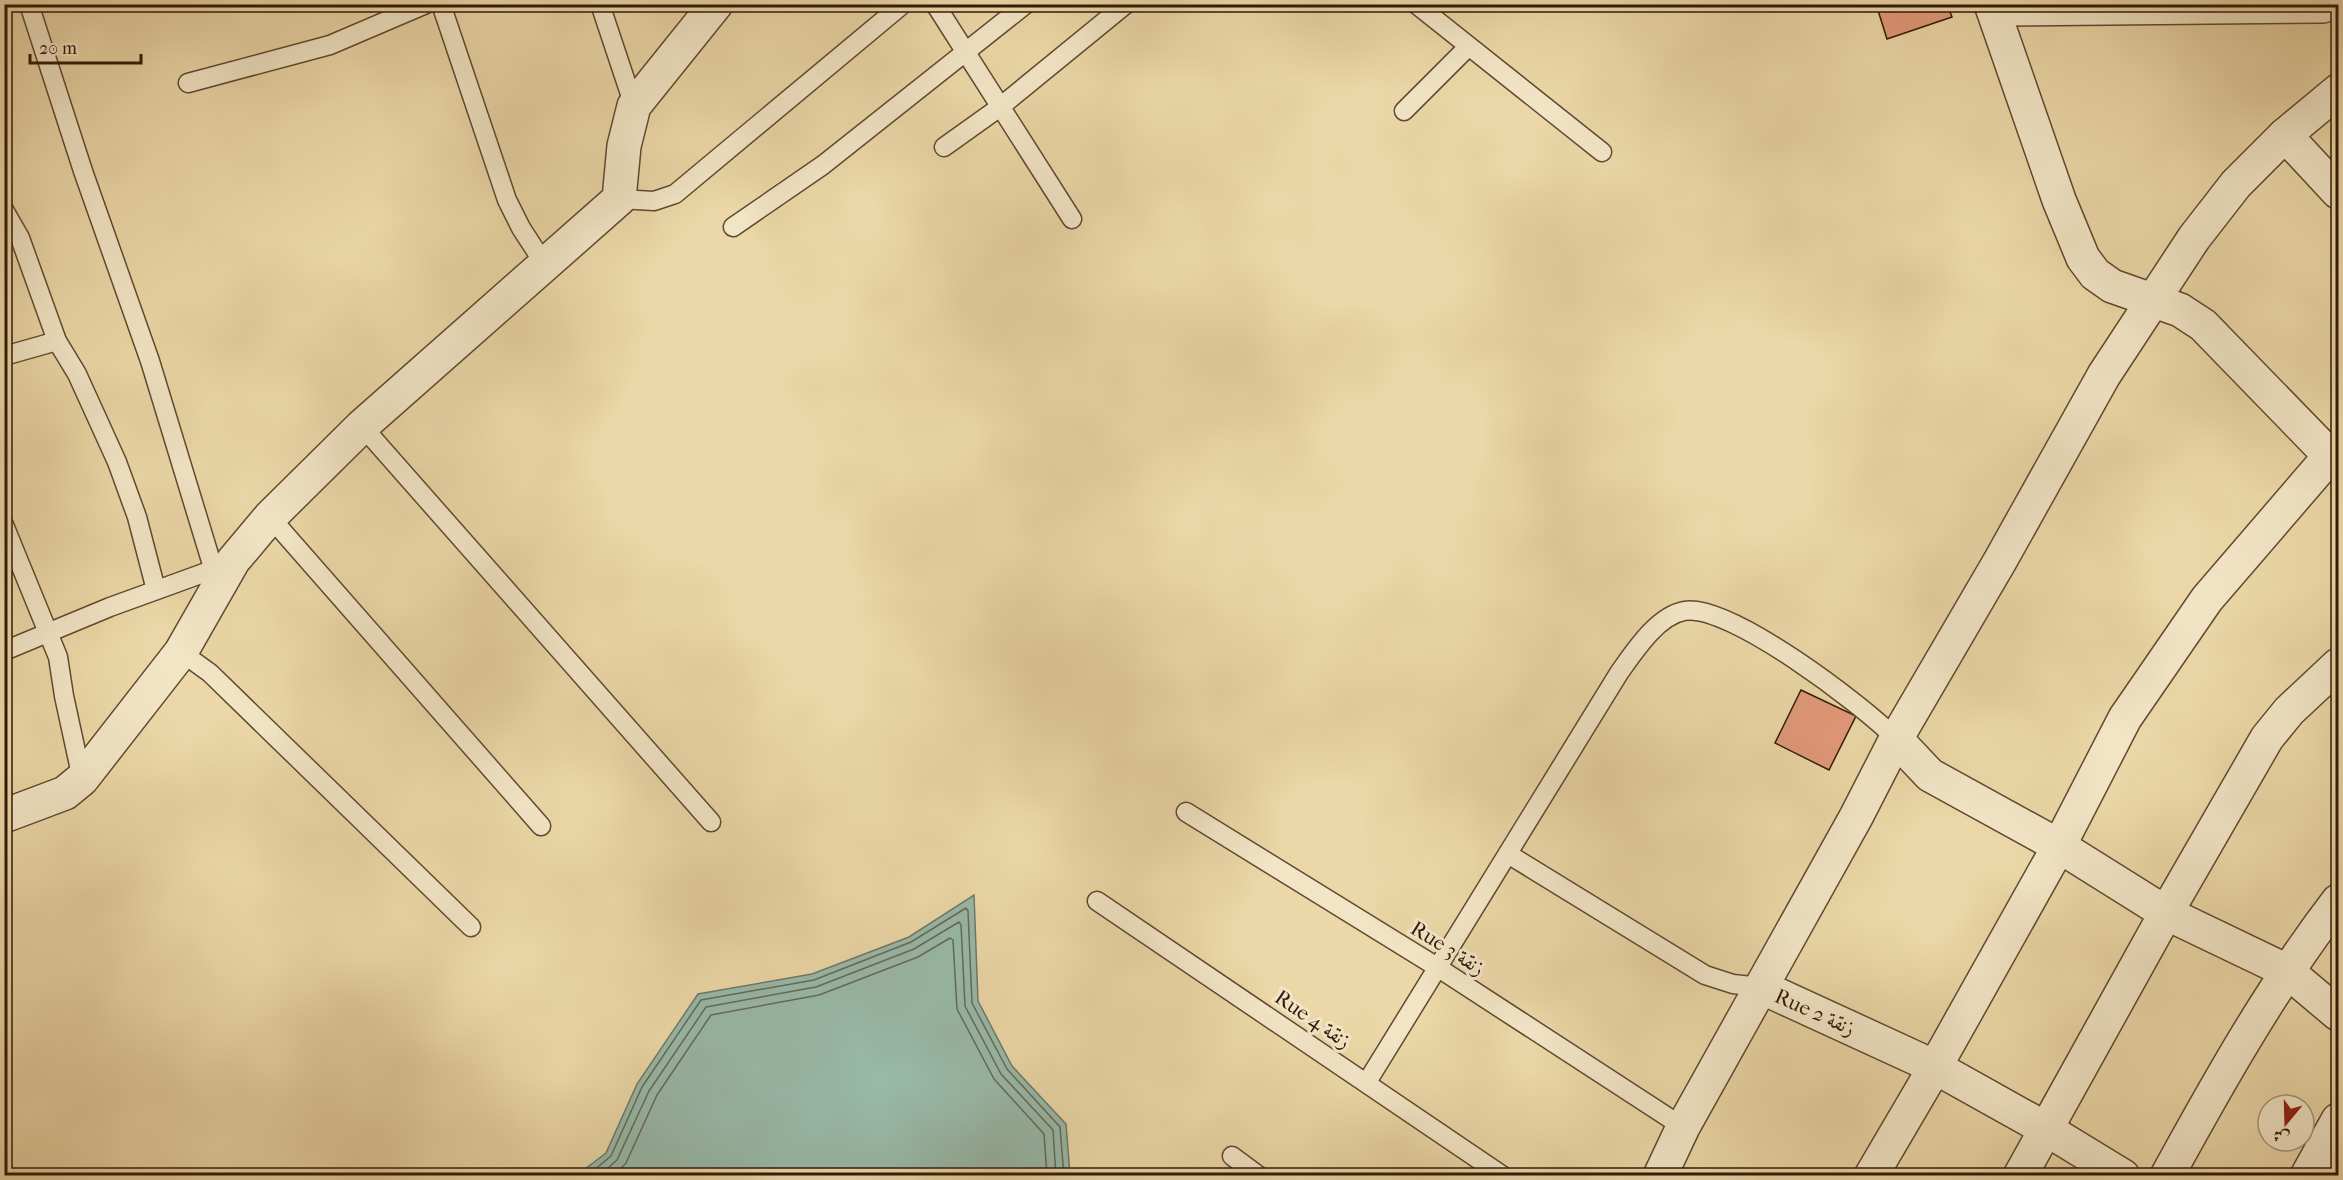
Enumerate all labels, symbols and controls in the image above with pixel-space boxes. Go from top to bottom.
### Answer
scale bar [30,27,141,65]
text: 20 m [39,38,77,59]
street label: Rue 3 زنقة [1406,916,1490,980]
street label: Rue 2 زنقة [1771,984,1859,1040]
street label: Rue 4 زنقة [1270,985,1356,1053]
north arrow [2256,1093,2316,1153]
text: ش [2271,1125,2292,1148]

